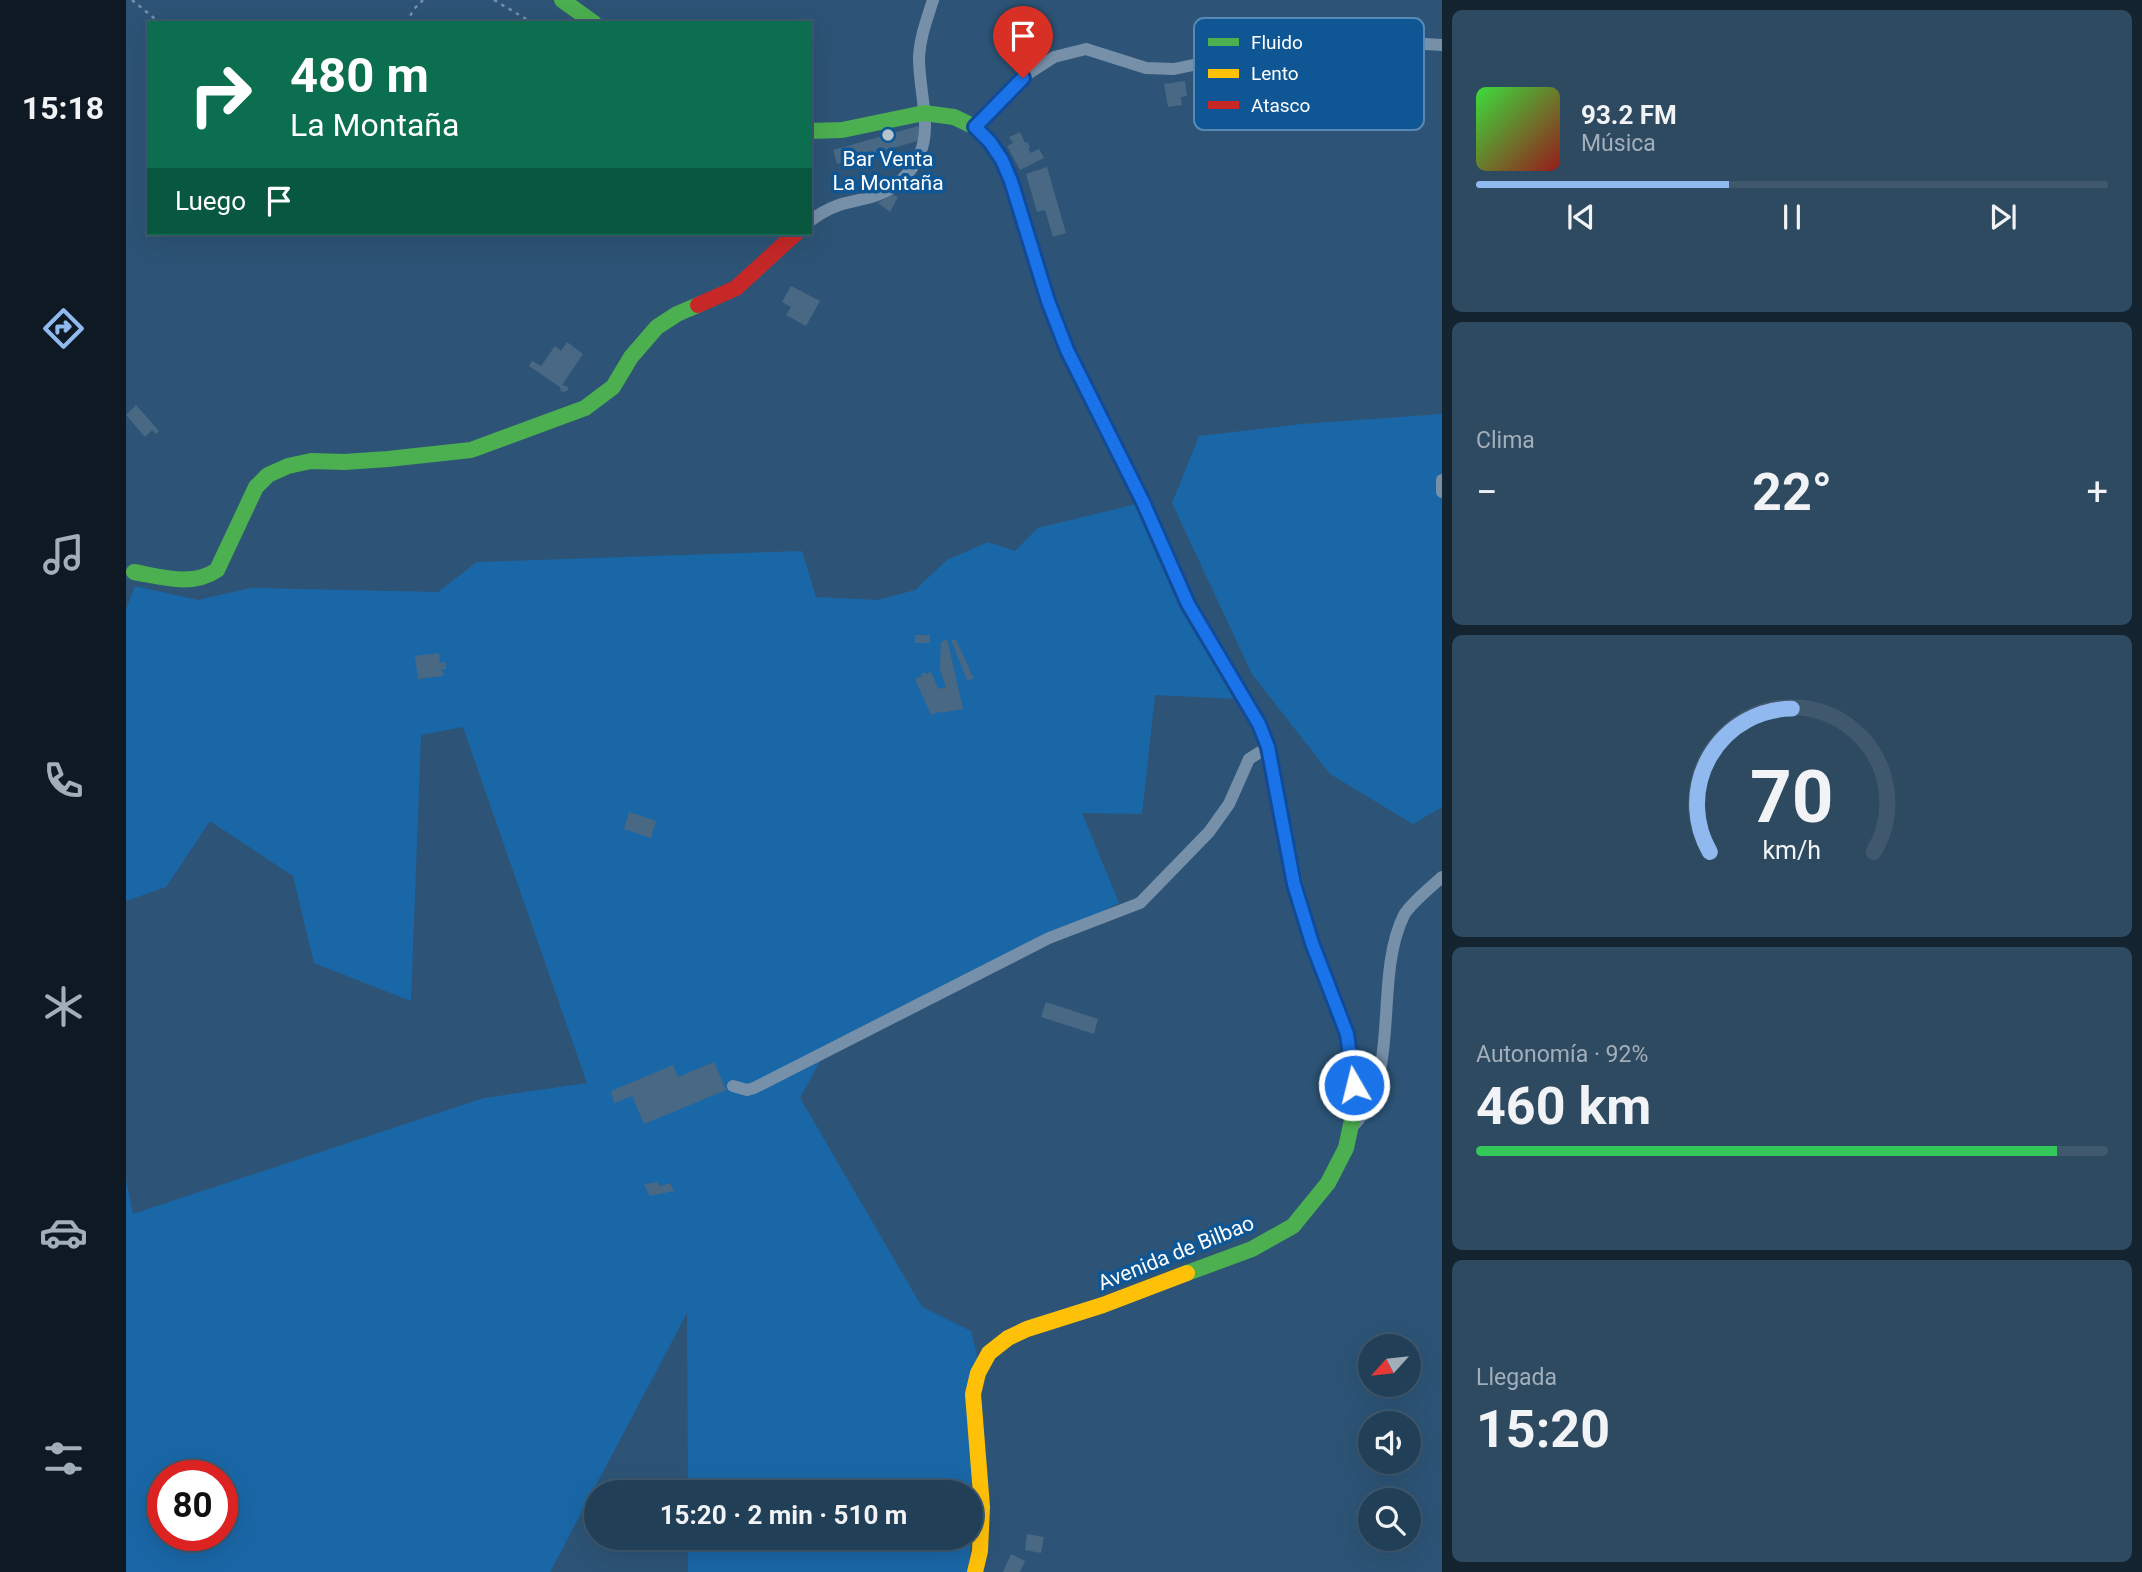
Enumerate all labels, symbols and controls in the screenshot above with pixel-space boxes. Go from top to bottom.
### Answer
pin [993,6,1053,78]
icon: arrive [1004,17,1042,55]
legend [1194,18,1424,130]
text: Fluido [1251,31,1303,54]
text: 480 m [290,47,429,104]
icon: right [175,49,266,140]
text: Lento [1251,62,1299,85]
text: 15:18 [22,89,104,127]
text: Atasco [1251,94,1310,117]
text: 93.2 FM [1581,100,1677,130]
text: La Montaña [290,106,459,144]
marker: Bar Venta La Montaña [880,127,896,143]
text: Música [1581,130,1656,157]
place label: Bar Venta La Montaña [832,147,944,195]
icon: arrive [260,182,298,220]
text: Luego [175,186,246,216]
icon: previous [1562,198,1600,236]
icon: pause [1773,198,1811,236]
icon: next [1984,198,2022,236]
icon: directions [39,304,88,353]
text: Clima [1476,427,1535,454]
text: 22° [1752,462,1832,523]
text: − [1476,470,1498,514]
text: + [2086,470,2108,514]
icon: music [39,530,88,579]
text: 70 [1750,754,1834,840]
icon: phone [39,756,88,805]
text: km/h [1763,836,1821,865]
icon: climate [39,982,88,1031]
text: Autonomía · 92% [1476,1041,1648,1068]
position arrow [1317,1048,1391,1122]
text: 460 km [1476,1076,1651,1137]
icon: car [39,1208,88,1257]
street label: Avenida de Bilbao [1094,1211,1258,1295]
north arrow [1358,1334,1421,1396]
map controls [1358,1334,1421,1551]
text: Llegada [1476,1364,1557,1391]
text: 15:20 [1476,1399,1610,1460]
button: sound [1358,1411,1421,1474]
icon: filters [39,1434,88,1483]
speed limit sign: 80 [147,1460,238,1551]
button: search [1358,1488,1421,1551]
text: 15:20 · 2 min · 510 m [660,1500,907,1530]

